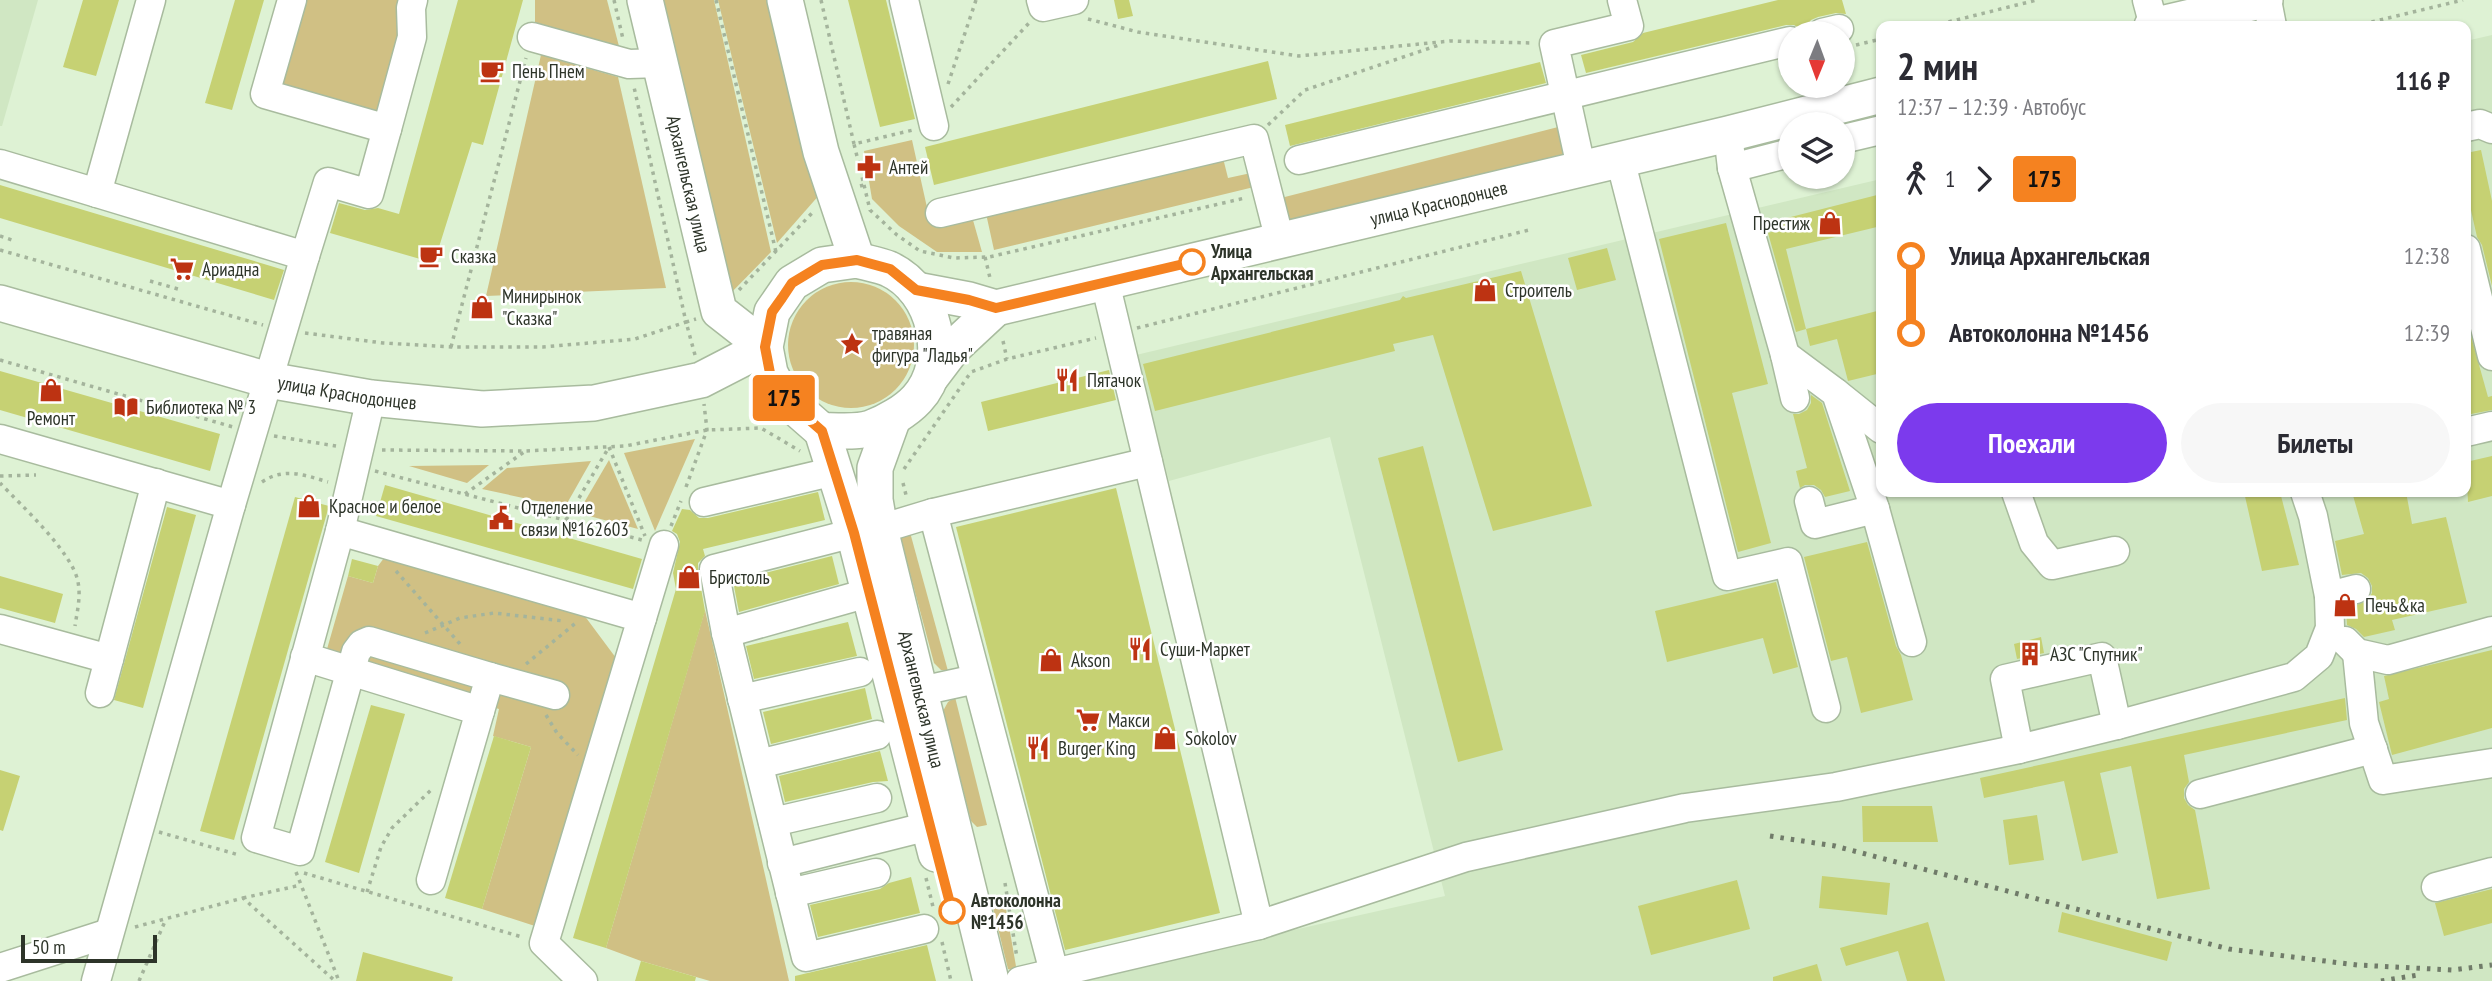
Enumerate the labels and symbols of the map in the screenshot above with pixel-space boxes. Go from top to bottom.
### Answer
north arrow [1778,21,1855,98]
cafe icon: Пень Пнем [478,57,506,85]
place label: Пень Пнем [512,59,585,83]
street label: Архангельская улица [662,113,716,255]
pharmacy icon: Антей [855,153,883,181]
place label: Антей [889,155,928,179]
street label: улица Краснодонцев [1368,175,1510,231]
shop icon: Престиж [1816,209,1844,237]
place label: Престиж [1753,211,1811,235]
place label: Улица Архангельская [1210,239,1314,285]
cafe icon: Сказка [417,242,445,270]
place label: Сказка [451,244,496,268]
marker: Улица Архангельская [1179,249,1205,275]
supermarket icon: Ариадна [168,255,196,283]
place label: Ариадна [202,257,259,281]
shop icon: Строитель [1471,276,1499,304]
place label: Строитель [1505,278,1572,302]
place label: Минирынок "Сказка" [502,284,582,330]
shop icon: Минирынок "Сказка" [468,293,496,321]
place label: травяная фигура "Ладья" [872,321,973,367]
place icon: травяная фигура "Ладья" [838,330,866,358]
restaurant icon: Пятачок [1053,366,1081,394]
place label: Пятачок [1087,368,1142,392]
street label: улица Краснодонцев [276,370,418,414]
line badge: 175 [744,375,824,421]
shop icon: Ремонт [37,376,65,404]
library icon: Библиотека № 3 [112,393,140,421]
place label: Библиотека № 3 [146,395,256,419]
place label: Ремонт [27,406,76,430]
shop icon: Красное и белое [295,492,323,520]
place label: Красное и белое [329,494,441,518]
place label: Отделение связи №162603 [521,495,629,541]
public building icon: Отделение связи №162603 [487,504,515,532]
shop icon: Бристоль [675,563,703,591]
place label: Бристоль [709,565,770,589]
shop icon: Печь&ка [2331,591,2359,619]
place label: Печь&ка [2365,593,2425,617]
street label: Архангельская улица [893,628,950,770]
restaurant icon: Суши-Маркет [1126,635,1154,663]
place label: Суши-Маркет [1160,637,1251,661]
building icon: АЗС "Спутник" [2016,640,2044,668]
place label: АЗС "Спутник" [2050,642,2143,666]
shop icon: Akson [1037,646,1065,674]
place label: Akson [1071,648,1110,672]
supermarket icon: Макси [1074,706,1102,734]
place label: Макси [1108,708,1150,732]
shop icon: Sokolov [1151,724,1179,752]
place label: Sokolov [1185,726,1237,750]
restaurant icon: Burger King [1024,734,1052,762]
place label: Burger King [1058,736,1136,760]
place label: Автоколонна №1456 [970,888,1061,934]
marker: Автоколонна №1456 [939,898,965,924]
scale bar [21,932,158,964]

